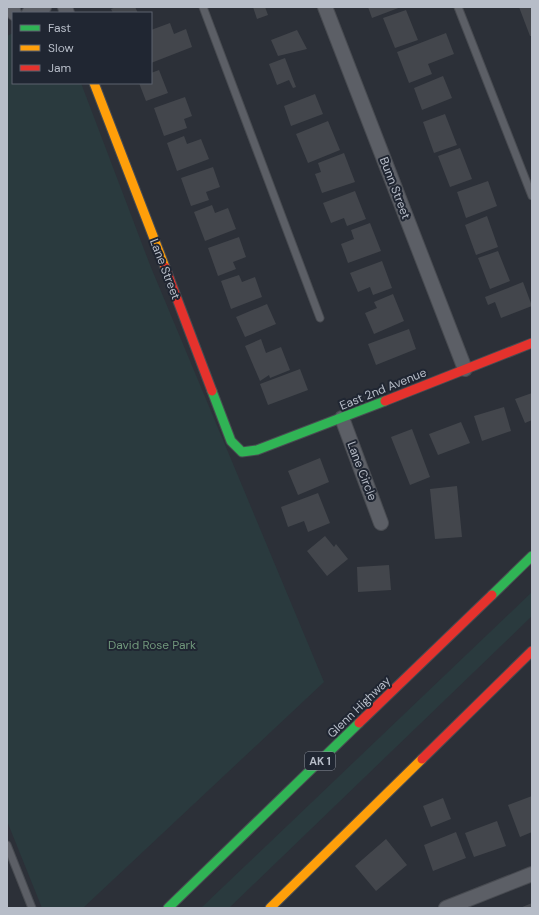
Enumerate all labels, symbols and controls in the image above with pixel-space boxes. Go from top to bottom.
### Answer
legend [12,12,152,84]
text: Fast [48,20,71,36]
text: Slow [48,40,74,56]
text: Jam [48,60,71,76]
street label: Bunn Street [376,155,414,222]
street label: Lane Street [146,236,184,302]
street label: East 2nd Avenue [337,364,429,414]
street label: Lane Circle [343,439,381,503]
park label: David Rose Park [108,637,196,653]
street label: Glenn Highway [324,672,394,741]
road number: AK 1 [305,752,335,770]

